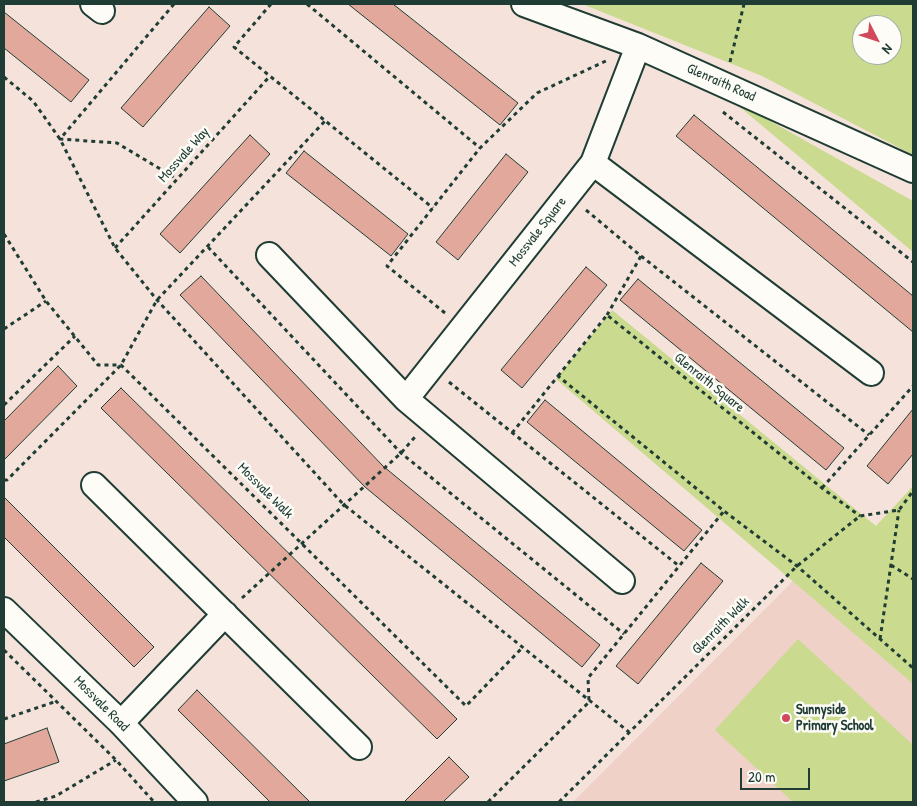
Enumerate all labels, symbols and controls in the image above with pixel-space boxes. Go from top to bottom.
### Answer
north arrow [852,15,902,65]
text: N [878,40,898,59]
street label: Glenraith Road [684,60,758,106]
street label: Mossvale Way [155,124,213,186]
street label: Mossvale Square [506,194,570,270]
street label: Glenraith Square [671,350,747,416]
street label: Mossvale Walk [234,460,296,522]
street label: Glenraith Walk [689,594,753,658]
street label: Mossvale Road [70,673,132,735]
place label: Sunnyside Primary School [796,702,874,734]
marker: Sunnyside Primary School [780,712,792,724]
scale bar [742,758,812,790]
text: 20 m [748,766,775,787]

